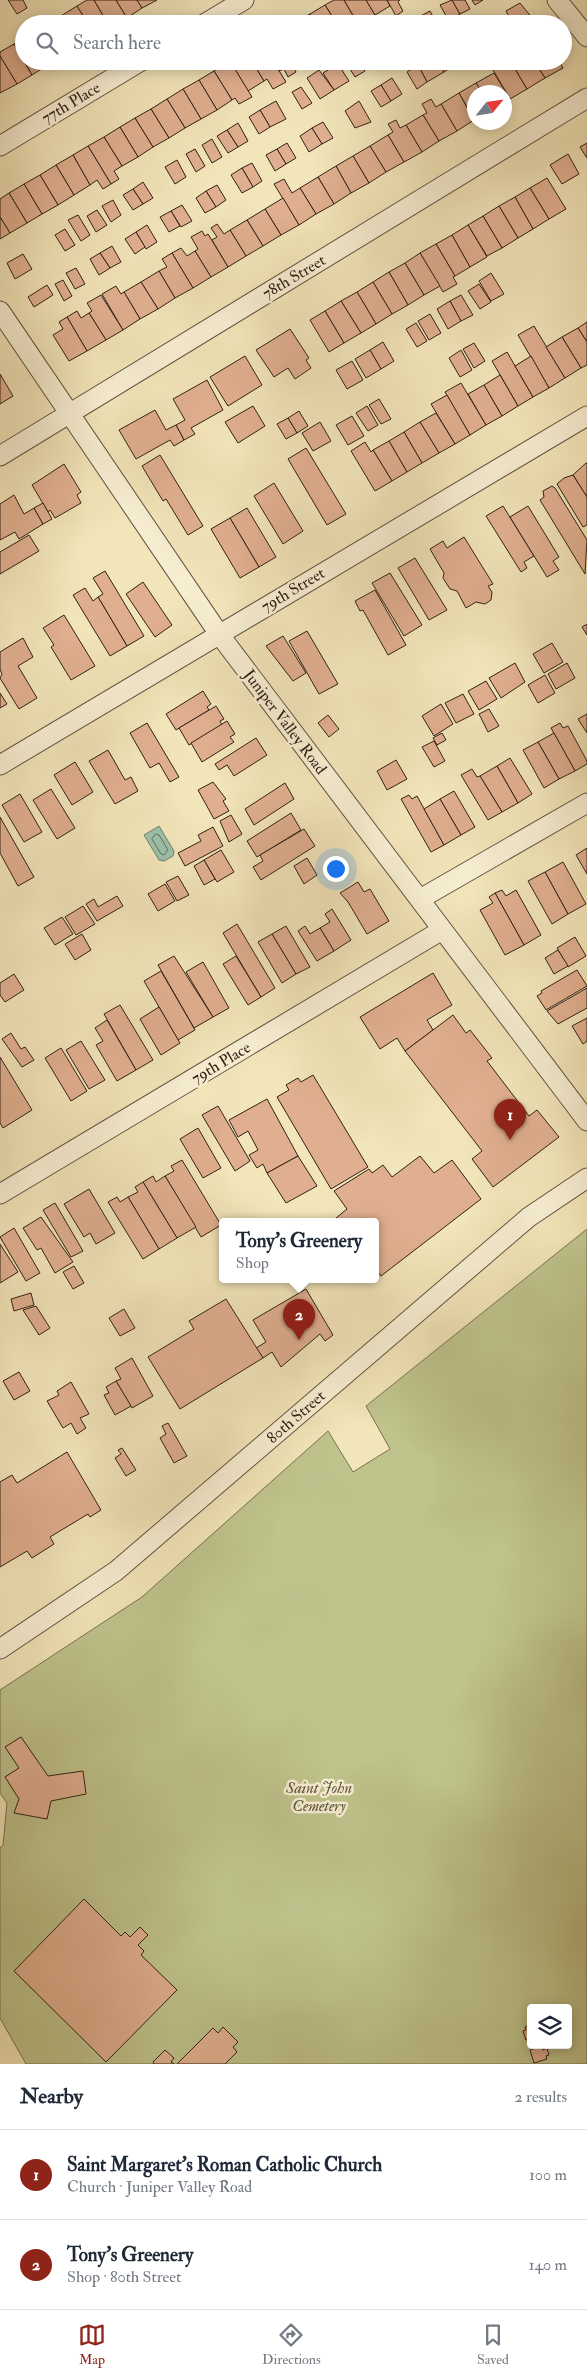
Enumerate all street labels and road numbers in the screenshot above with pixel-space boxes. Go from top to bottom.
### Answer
street label: 77th Place [38,78,104,128]
street label: 78th Street [259,250,329,304]
street label: 79th Street [257,563,329,617]
street label: Juniper Valley Road [238,665,331,779]
street label: 79th Place [188,1037,255,1088]
street label: 80th Street [263,1386,329,1448]

